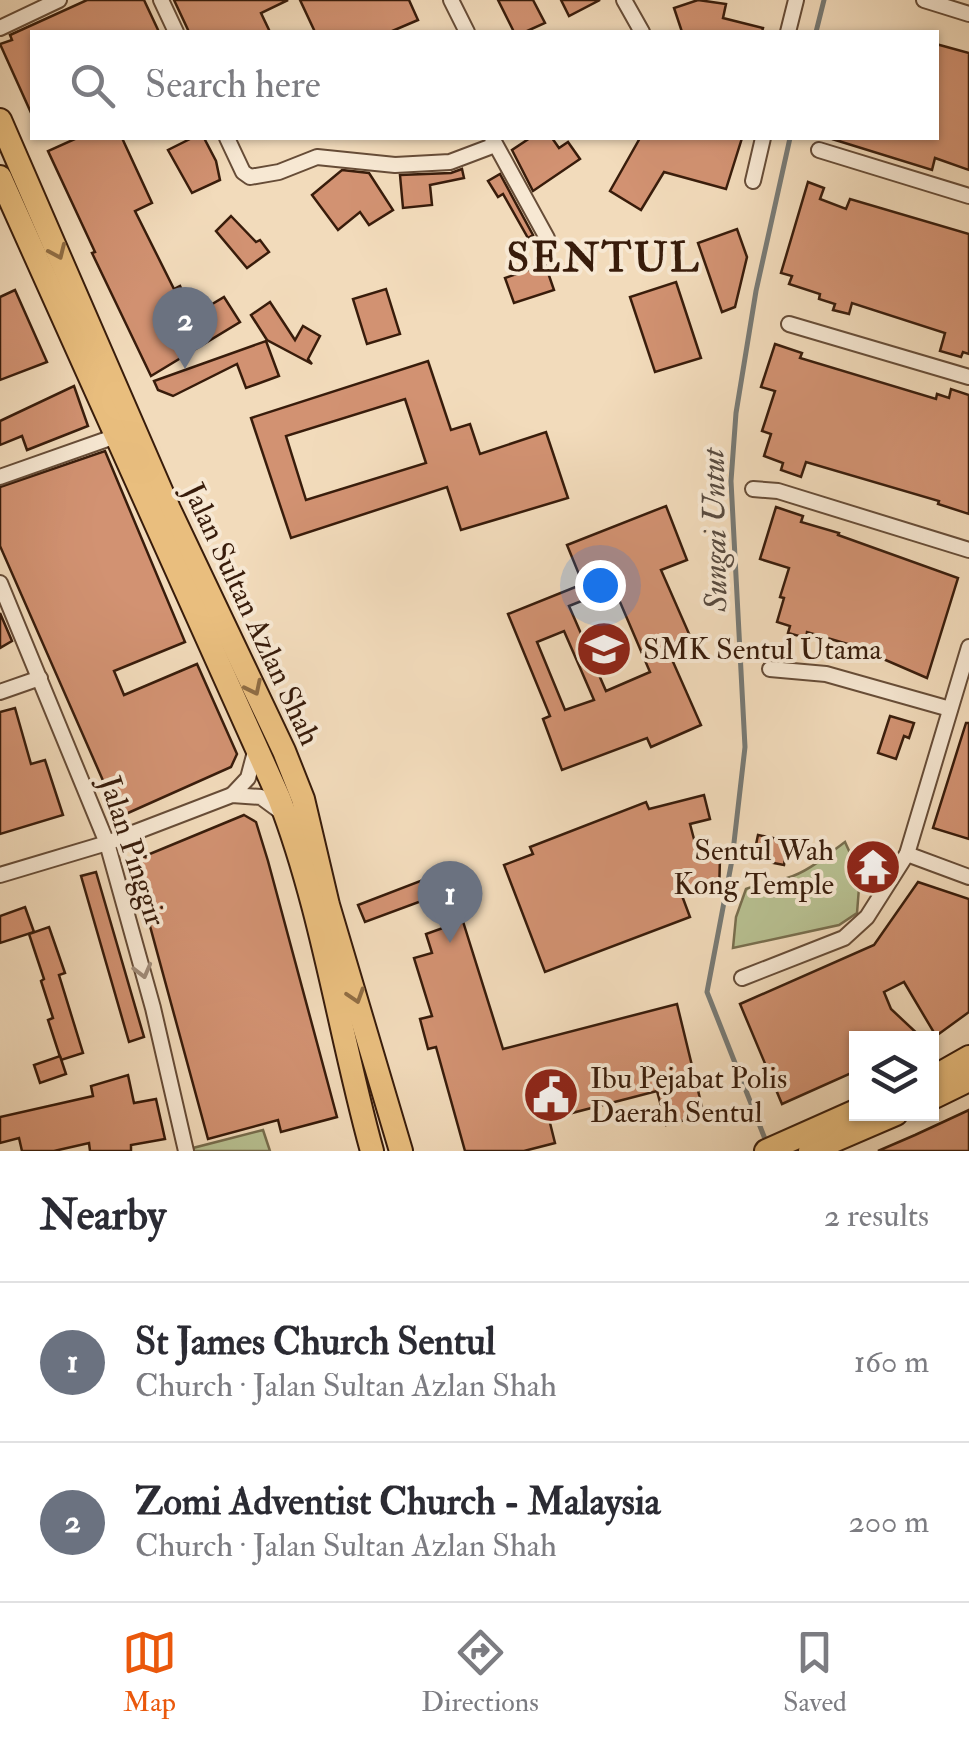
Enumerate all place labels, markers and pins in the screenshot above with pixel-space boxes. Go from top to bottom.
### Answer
pin: 2 [152,286,218,369]
school or university icon: SMK Sentul Utama [574,619,634,679]
place label: SMK Sentul Utama [643,631,883,668]
place label: Sentul Wah Kong Temple [673,832,834,903]
temple icon: Sentul Wah Kong Temple [843,837,903,897]
pin: 1 [418,860,482,943]
place label: Ibu Pejabat Polis Daerah Sentul [590,1060,787,1131]
public building icon: Ibu Pejabat Polis Daerah Sentul [521,1065,581,1125]

